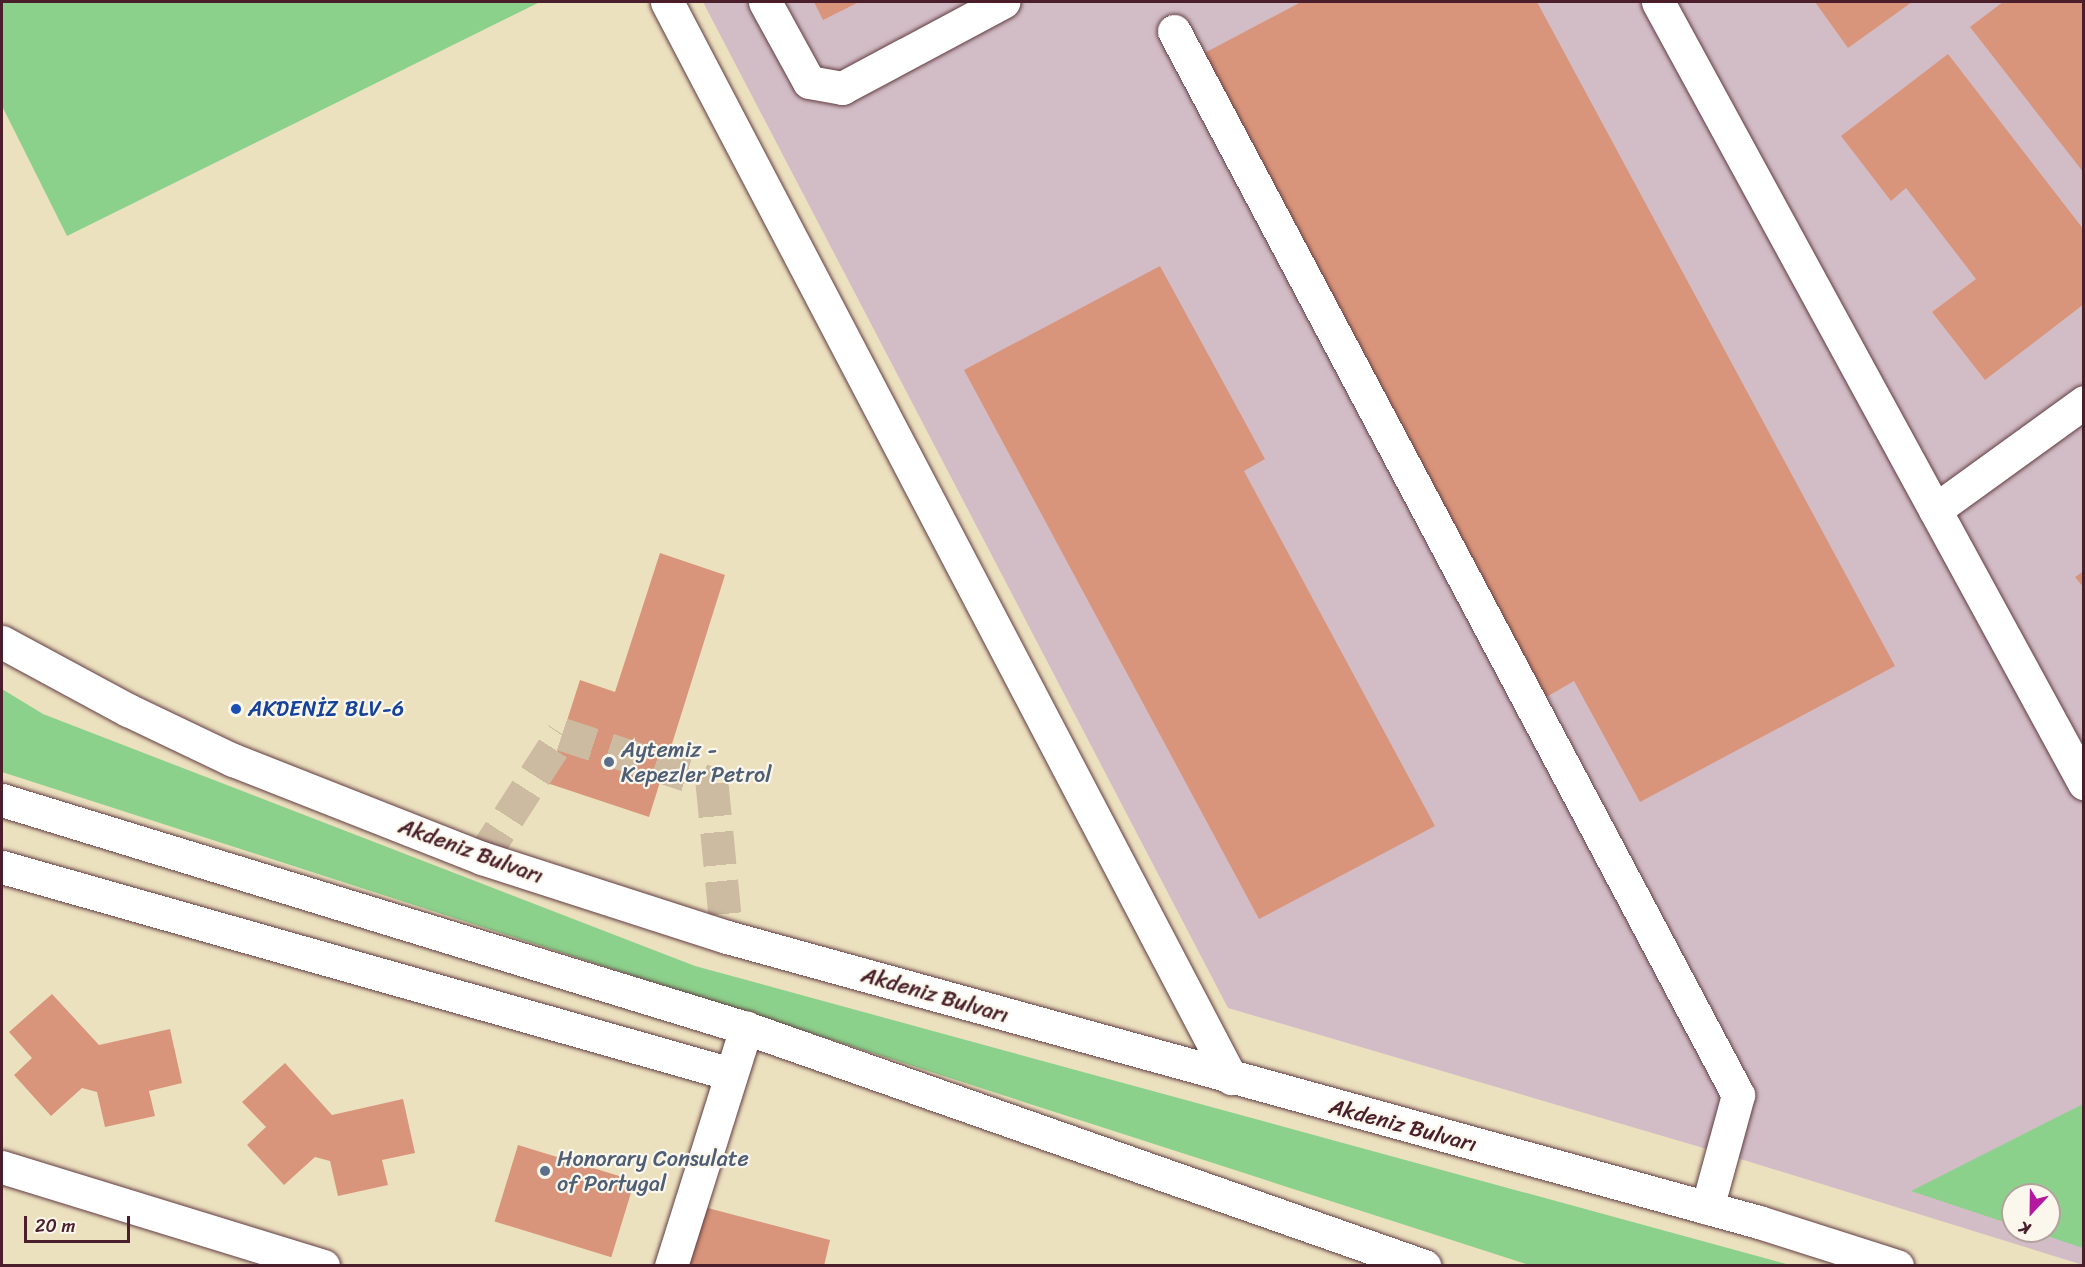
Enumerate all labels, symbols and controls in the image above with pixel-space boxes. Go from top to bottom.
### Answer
place label: AKDENİZ BLV-6 [248,696,404,722]
marker: AKDENİZ BLV-6 [229,702,243,716]
place label: Aytemiz - Kepezler Petrol [621,736,771,788]
marker: Aytemiz - Kepezler Petrol [602,755,616,769]
street label: Akdeniz Bulvarı [395,813,547,889]
street label: Akdeniz Bulvarı [859,961,1011,1029]
street label: Akdeniz Bulvarı [1326,1093,1480,1157]
place label: Honorary Consulate of Portugal [557,1145,750,1196]
marker: Honorary Consulate of Portugal [538,1164,552,1178]
north arrow [2001,1183,2061,1243]
scale bar [27,1204,134,1242]
text: 20 m [35,1210,75,1242]
text: K [2015,1213,2035,1244]

